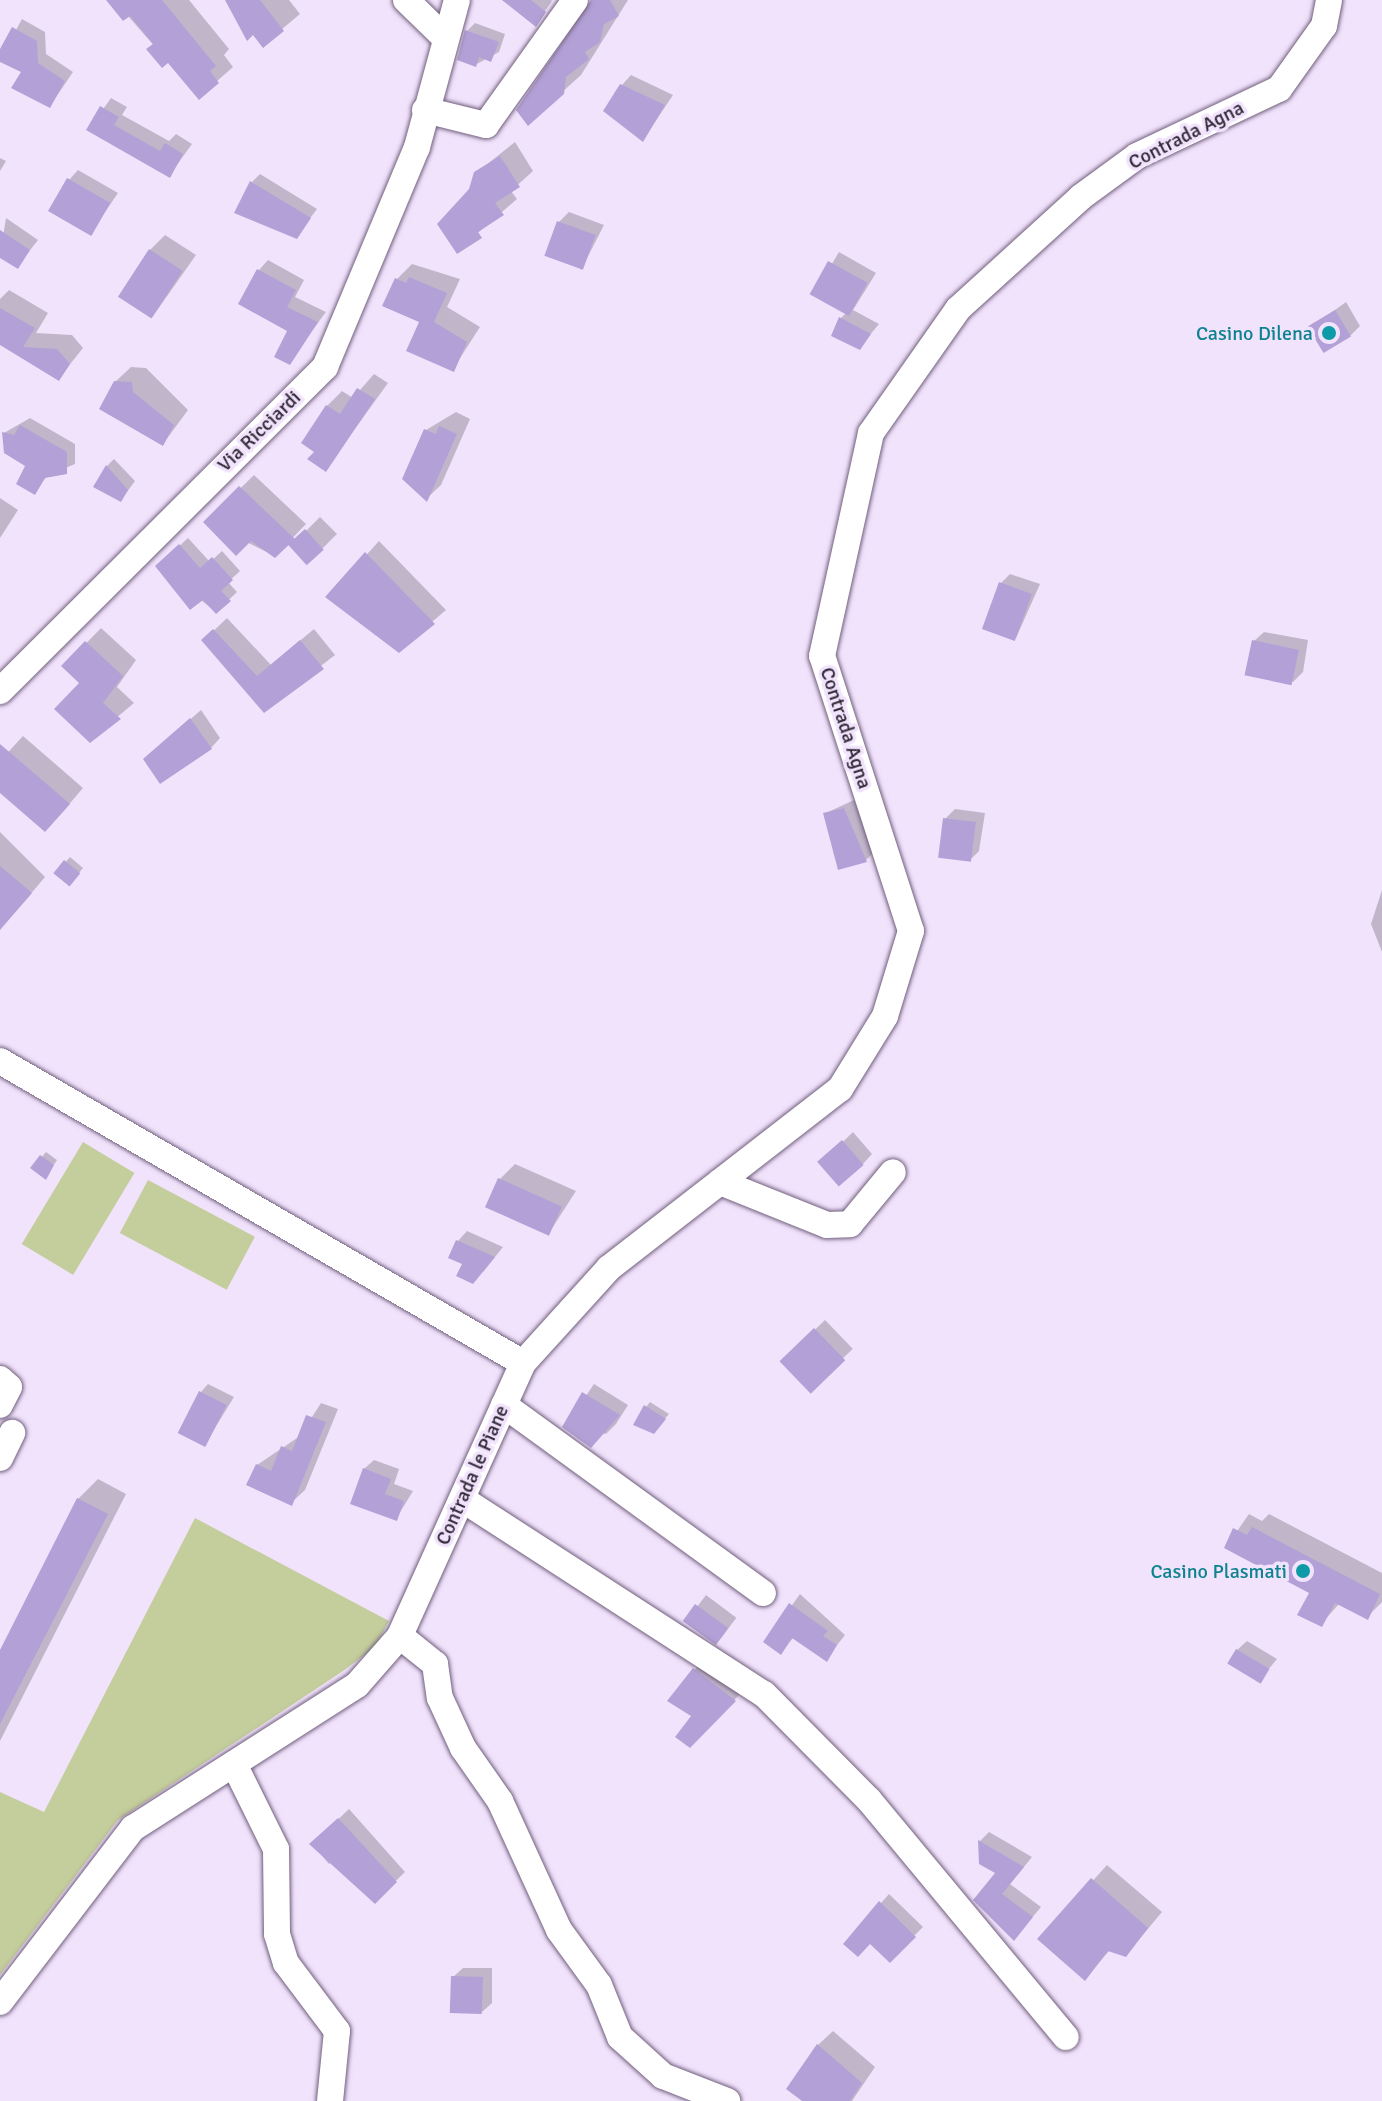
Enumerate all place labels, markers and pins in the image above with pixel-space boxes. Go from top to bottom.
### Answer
place label: Casino Dilena [1196,321,1313,345]
marker: Casino Dilena [1320,324,1338,342]
place label: Casino Plasmati [1150,1559,1287,1583]
marker: Casino Plasmati [1294,1562,1312,1580]

